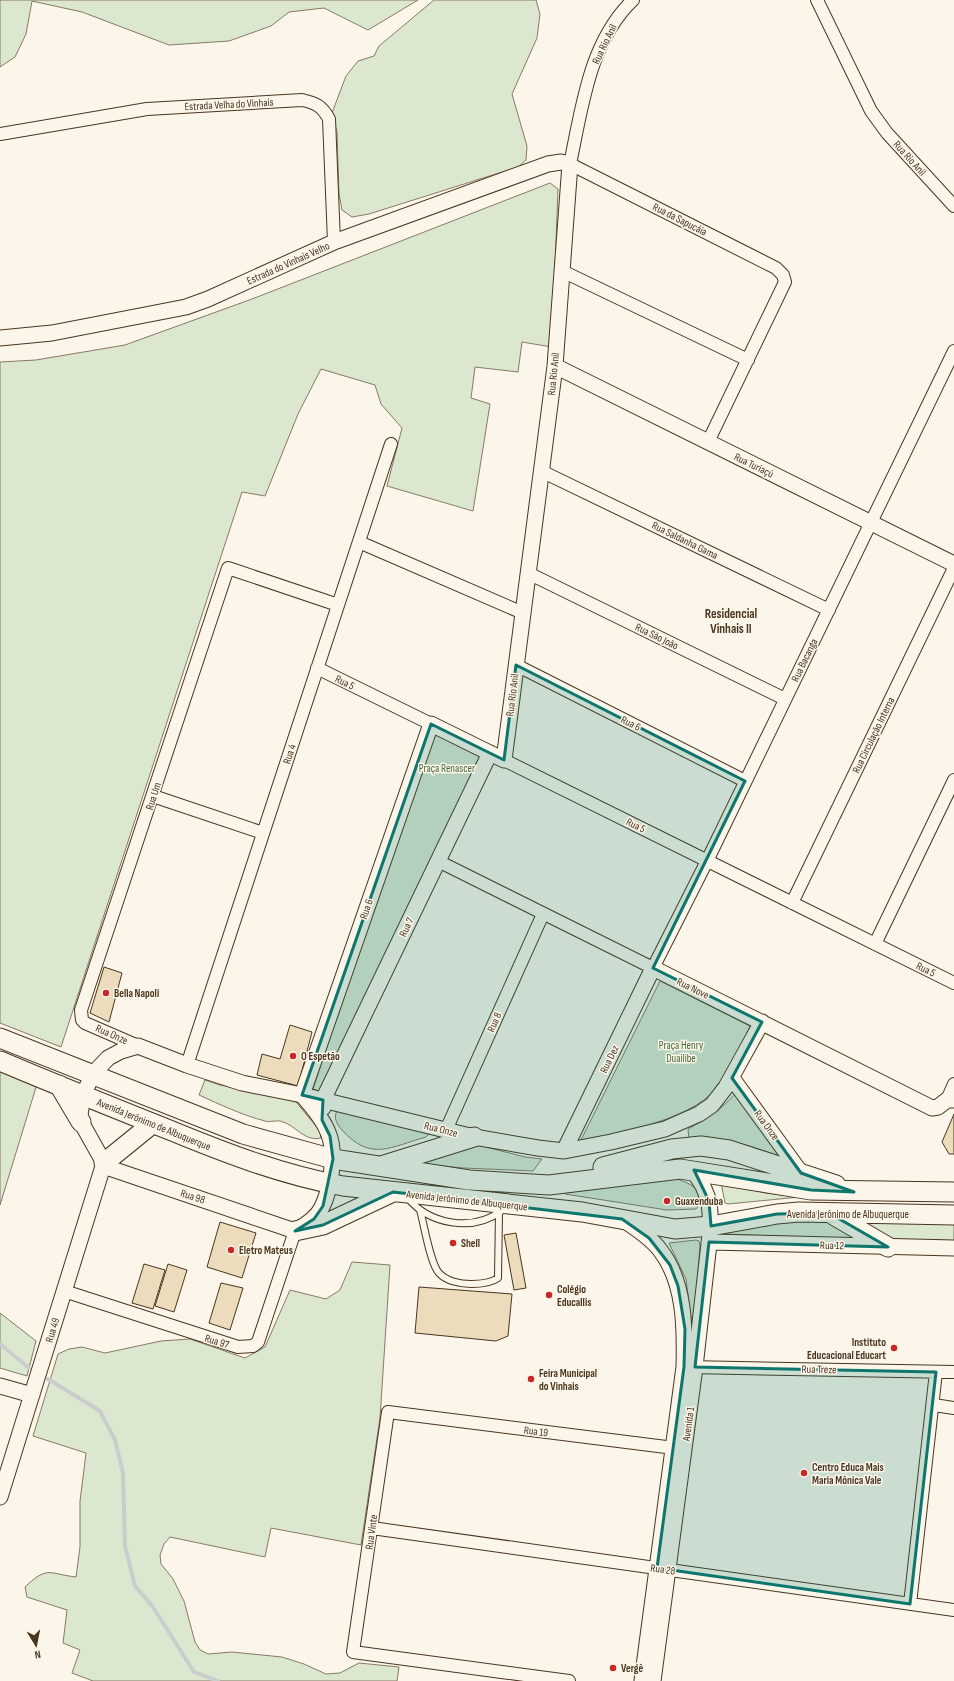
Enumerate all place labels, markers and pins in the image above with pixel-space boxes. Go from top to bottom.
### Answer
place label: Bella Napoli [114,987,159,1000]
marker: Bella Napoli [101,988,111,998]
place label: O Espetão [301,1050,340,1063]
marker: O Espetão [288,1051,298,1061]
place label: Guaxenduba [675,1195,723,1208]
marker: Guaxenduba [662,1196,672,1206]
place label: Shell [461,1237,480,1250]
marker: Shell [448,1238,458,1248]
place label: Eletro Mateus [239,1244,293,1257]
marker: Eletro Mateus [226,1245,236,1255]
place label: Colégio Educallis [557,1283,591,1309]
marker: Colégio Educallis [544,1290,554,1300]
place label: Instituto Educacional Educart [807,1336,886,1362]
marker: Instituto Educacional Educart [889,1343,899,1353]
place label: Feira Municipal do Vinhais [539,1367,597,1393]
marker: Feira Municipal do Vinhais [526,1374,536,1384]
place label: Centro Educa Mais Maria Mônica Vale [812,1461,884,1487]
marker: Centro Educa Mais Maria Mônica Vale [799,1468,809,1478]
place label: Vergê [621,1662,643,1675]
marker: Vergê [608,1663,618,1673]

